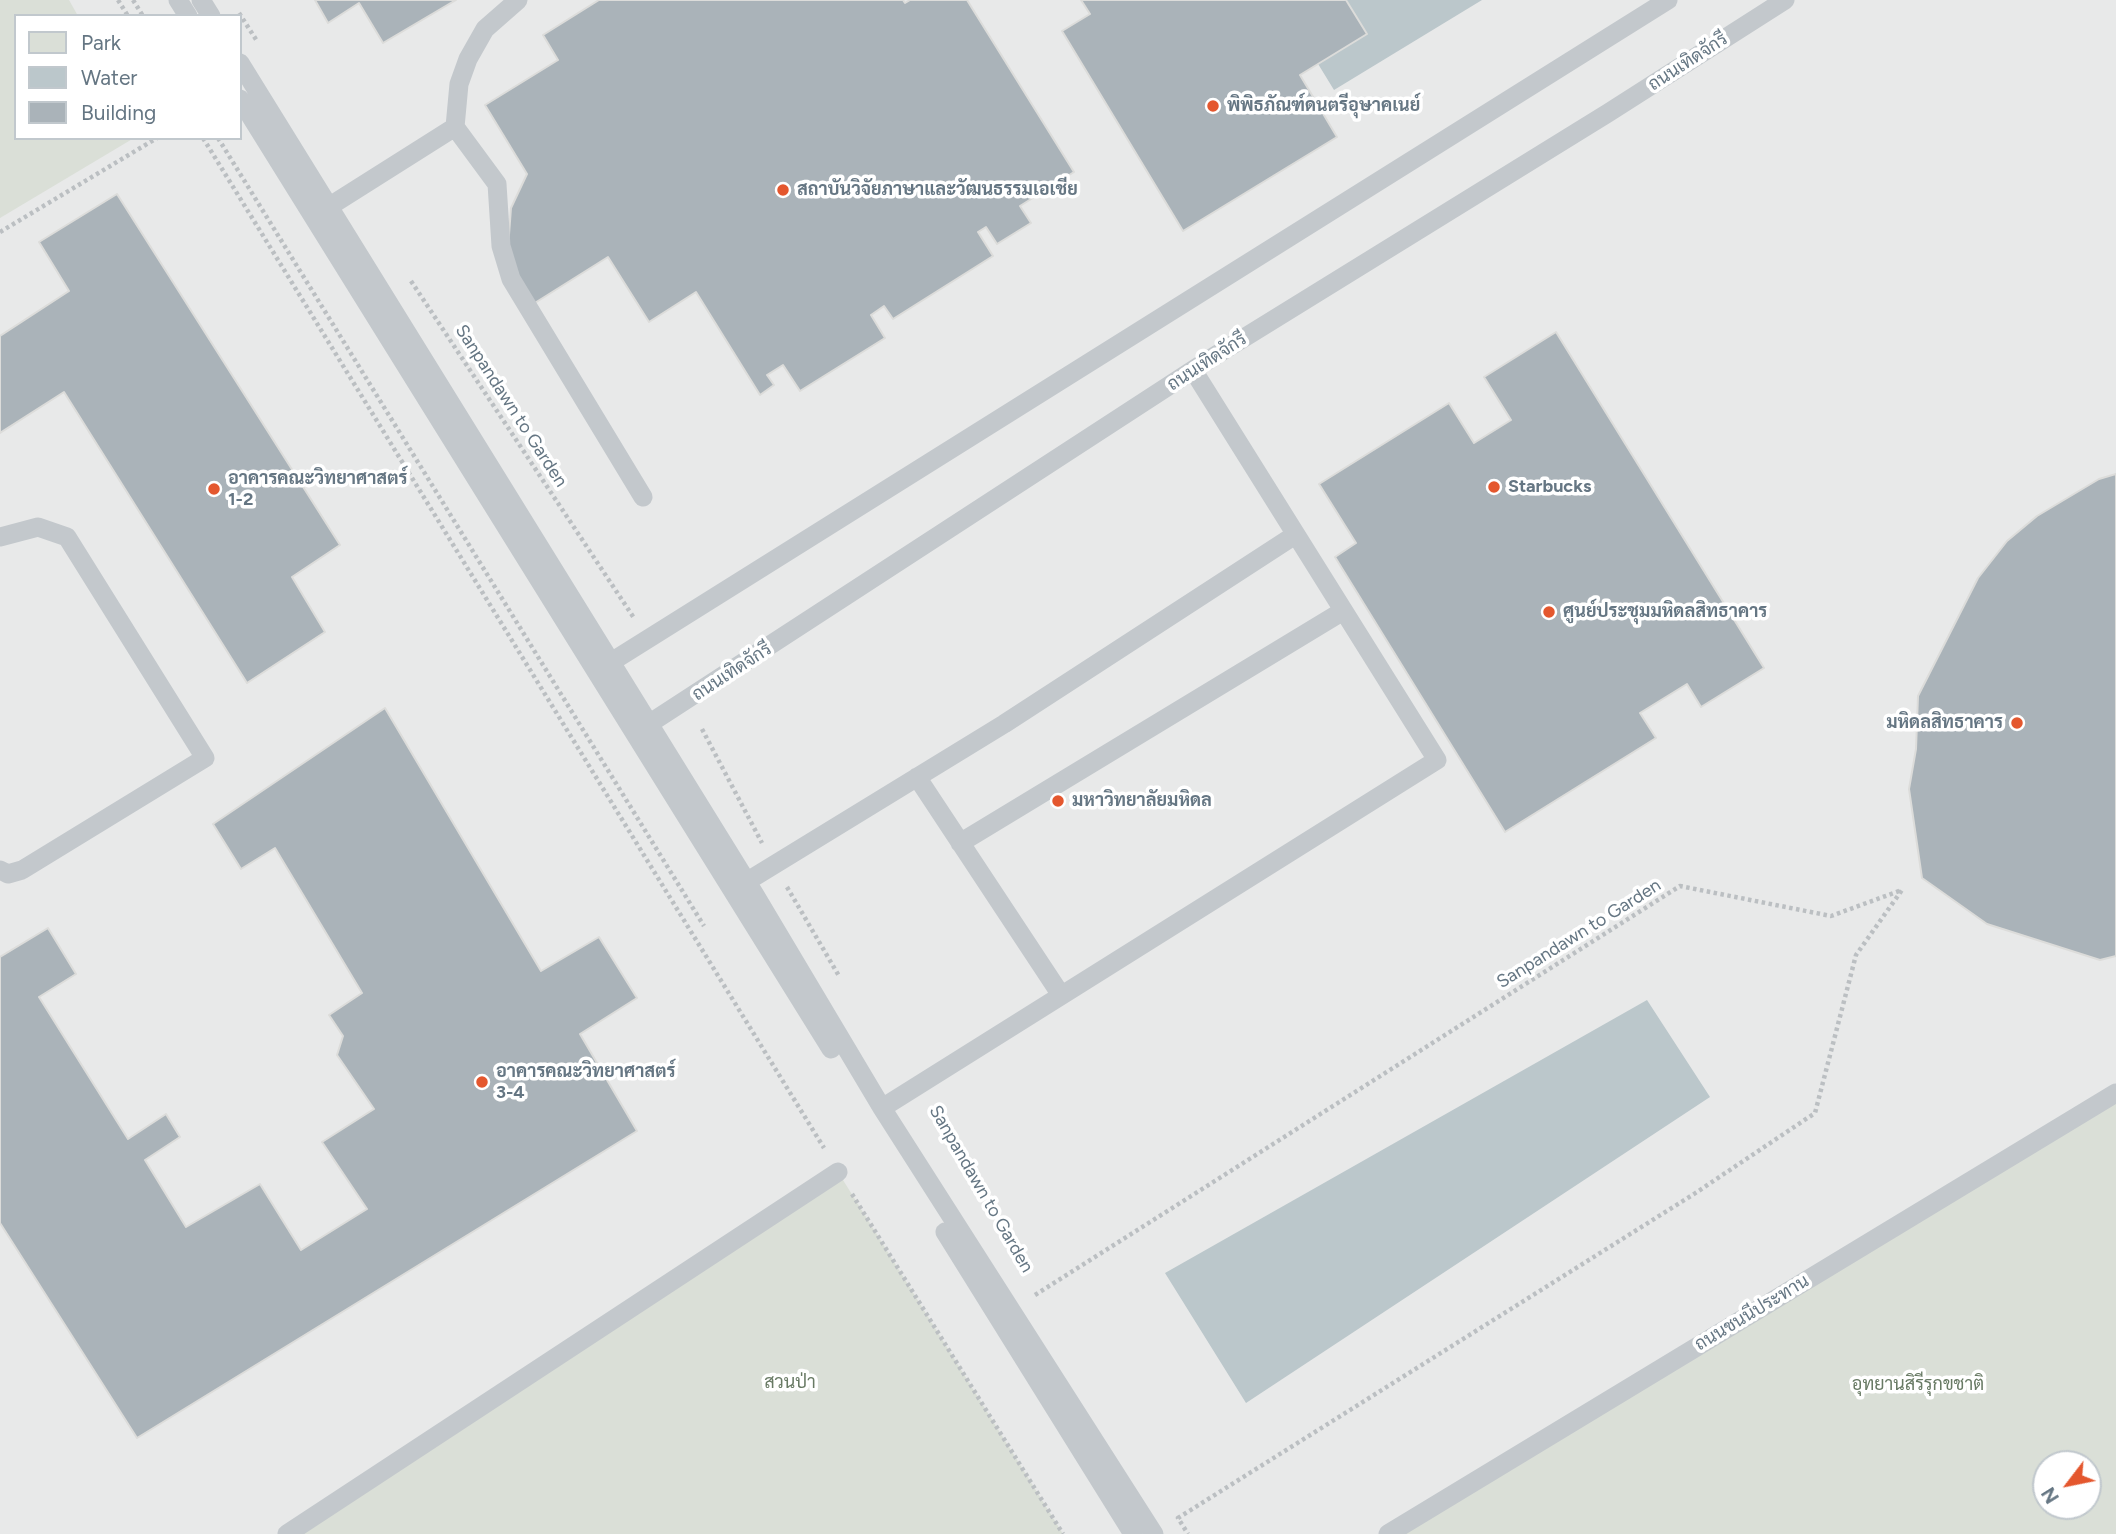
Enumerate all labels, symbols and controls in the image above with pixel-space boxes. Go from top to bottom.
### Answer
legend [14,14,242,140]
street label: ถนนเทิดจักรี [1644,28,1732,96]
text: Park [81,30,121,55]
text: Water [81,65,137,90]
place label: พิพิธภัณฑ์ดนตรีอุษาคเนย์ [1227,95,1420,117]
marker: พิพิธภัณฑ์ดนตรีอุษาคเนย์ [1205,98,1221,114]
text: Building [81,100,156,125]
place label: สถาบันวิจัยภาษาและวัฒนธรรมเอเชีย [797,179,1078,201]
marker: สถาบันวิจัยภาษาและวัฒนธรรมเอเชีย [775,182,791,198]
street label: Sanpandawn to Garden [450,321,572,491]
street label: ถนนเทิดจักรี [1163,328,1251,396]
place label: อาคารคณะวิทยาศาสตร์ 1-2 [228,468,407,510]
place label: Starbucks [1508,476,1591,498]
marker: Starbucks [1486,479,1502,495]
marker: อาคารคณะวิทยาศาสตร์ 1-2 [206,481,222,497]
place label: ศูนย์ประชุมมหิดลสิทธาคาร [1563,601,1767,623]
marker: ศูนย์ประชุมมหิดลสิทธาคาร [1541,604,1557,620]
street label: ถนนเทิดจักรี [688,638,776,706]
place label: มหิดลสิทธาคาร [1886,712,2003,734]
marker: มหิดลสิทธาคาร [2009,715,2025,731]
place label: มหาวิทยาลัยมหิดล [1072,790,1212,812]
marker: มหาวิทยาลัยมหิดล [1050,793,1066,809]
street label: Sanpandawn to Garden [1493,875,1665,993]
place label: อาคารคณะวิทยาศาสตร์ 3-4 [496,1061,675,1104]
marker: อาคารคณะวิทยาศาสตร์ 3-4 [474,1074,490,1090]
street label: Sanpandawn to Garden [924,1102,1038,1276]
street label: ถนนชนนีประทาน [1691,1270,1813,1356]
park label: สวนป่า [764,1372,816,1394]
park label: อุทยานสิรีรุกขชาติ [1852,1374,1984,1396]
north arrow [2032,1450,2102,1520]
text: N [2037,1483,2064,1508]

